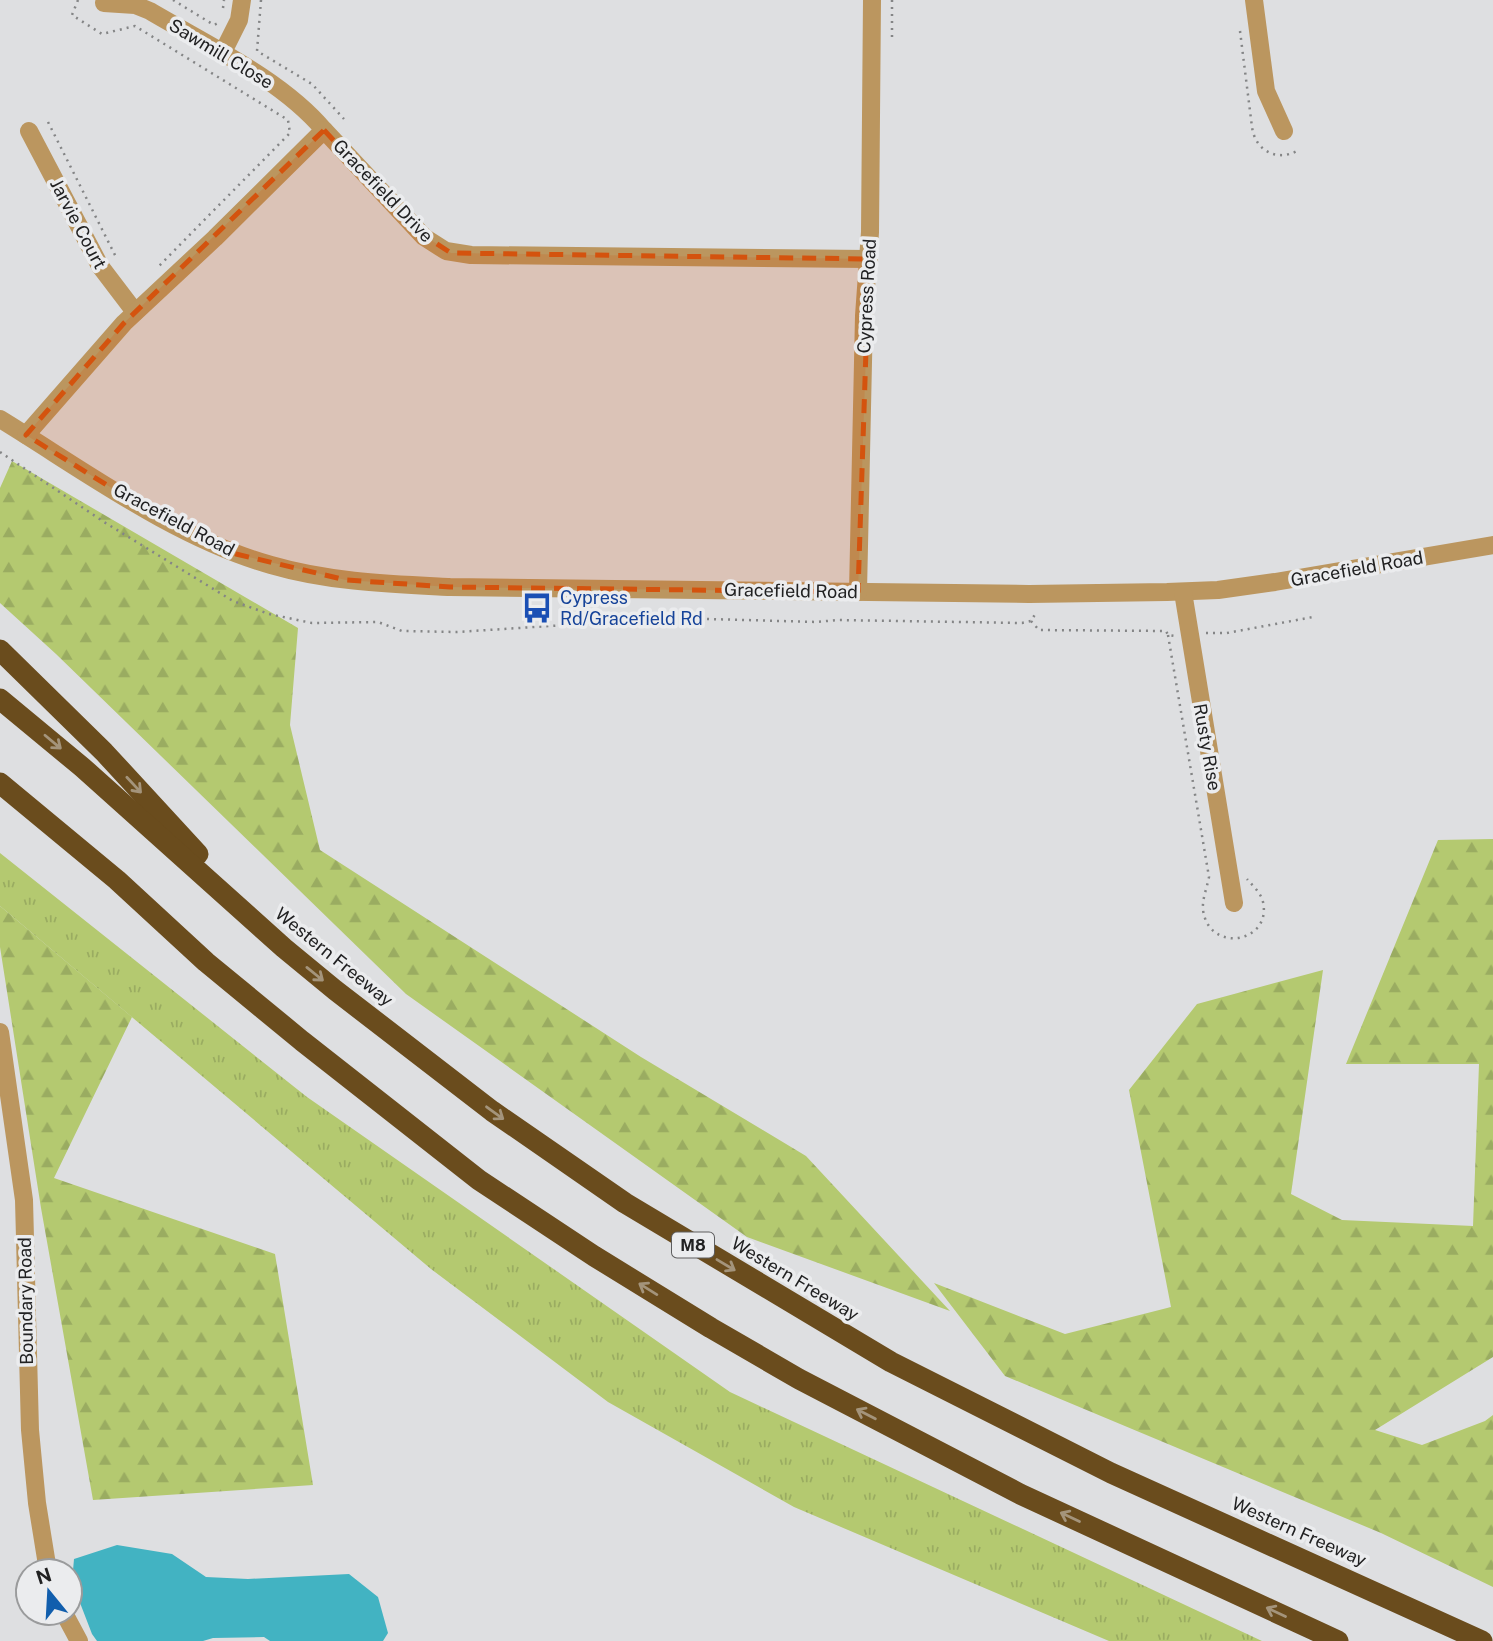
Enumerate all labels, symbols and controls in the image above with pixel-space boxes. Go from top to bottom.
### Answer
street label: Sawmill Close [165,14,277,93]
street label: Gracefield Drive [329,135,438,246]
street label: Jarvie Court [46,175,111,272]
street label: Cypress Road [853,238,880,354]
street label: Gracefield Road [110,479,238,560]
street label: Gracefield Road [1289,547,1425,590]
street label: Gracefield Road [724,579,858,602]
place label: Cypress Rd/Gracefield Rd [560,587,703,629]
bus stop icon: Cypress Rd/Gracefield Rd [520,591,554,625]
street label: Rusty Rise [1189,702,1225,792]
one-way arrow [43,735,61,750]
one-way arrow [126,776,142,794]
street label: Western Freeway [271,903,398,1011]
one-way arrow [306,966,324,981]
one-way arrow [485,1106,504,1120]
road number: M8 [672,1232,714,1258]
street label: Western Freeway [728,1232,863,1325]
street label: Boundary Road [14,1237,37,1365]
one-way arrow [716,1258,736,1272]
one-way arrow [638,1281,658,1295]
one-way arrow [857,1407,877,1421]
street label: Western Freeway [1229,1492,1370,1571]
one-way arrow [1059,1509,1080,1522]
north arrow [14,1557,84,1627]
text: N [33,1563,54,1589]
one-way arrow [1266,1605,1287,1618]

